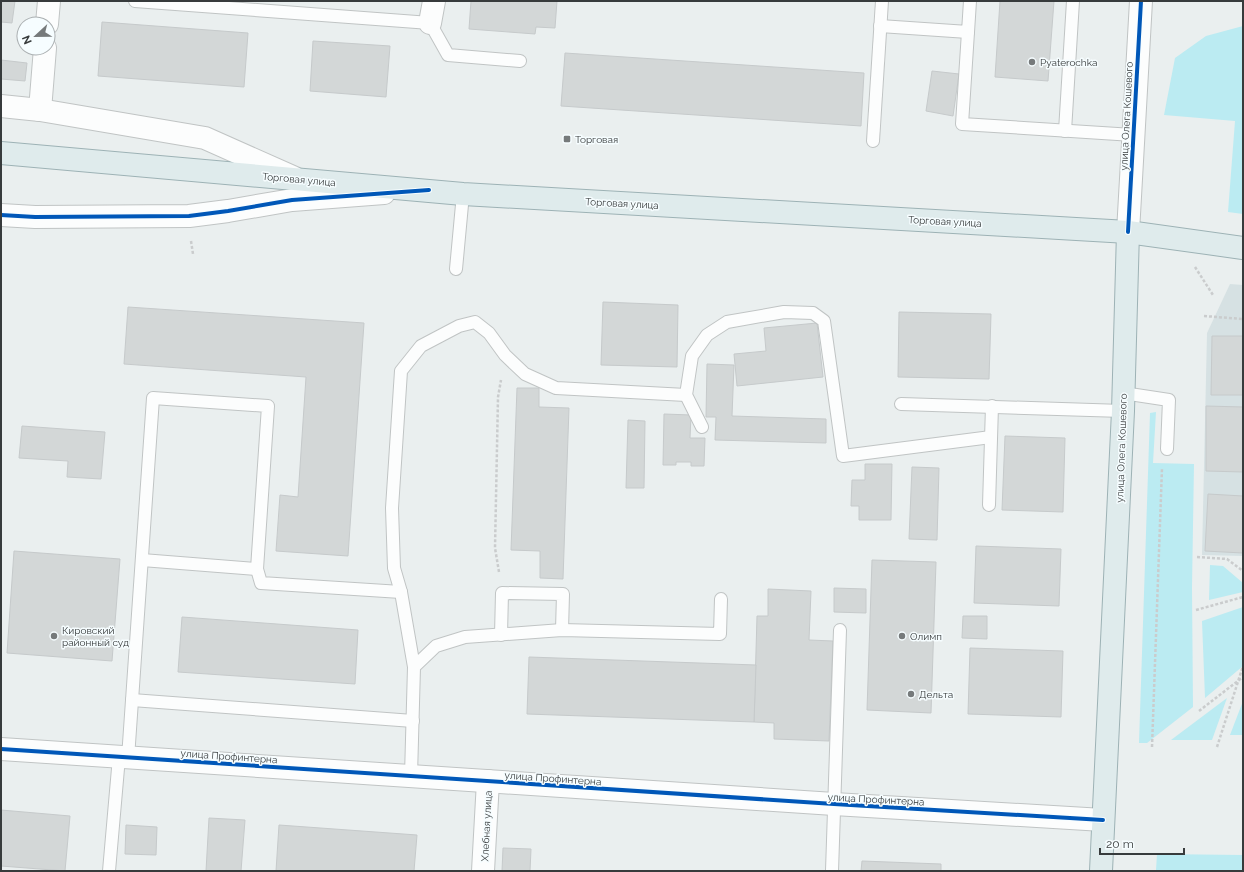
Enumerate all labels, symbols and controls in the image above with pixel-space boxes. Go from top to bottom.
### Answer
north arrow [16,16,56,56]
text: N [20,33,35,46]
marker: Pyaterochka [1027,57,1037,67]
place label: Pyaterochka [1040,57,1097,68]
street label: улица Олега Кошевого [1118,61,1135,171]
marker: Торговая [562,134,572,144]
place label: Торговая [575,134,618,145]
street label: Торговая улица [262,171,336,188]
street label: Торговая улица [585,196,659,211]
street label: Торговая улица [908,214,982,229]
street label: улица Олега Кошевого [1114,393,1129,503]
place label: Кировский районный суд [62,625,129,648]
marker: Кировский районный суд [49,631,59,641]
marker: Олимп [897,631,907,641]
place label: Олимп [910,631,942,642]
marker: Дельта [906,689,916,699]
place label: Дельта [919,689,953,700]
street label: улица Профинтерна [180,748,278,765]
street label: улица Профинтерна [504,770,602,787]
street label: Хлебная улица [479,790,494,862]
street label: улица Профинтерна [827,791,925,808]
scale bar [1100,830,1184,856]
text: 20 m [1106,837,1134,851]

